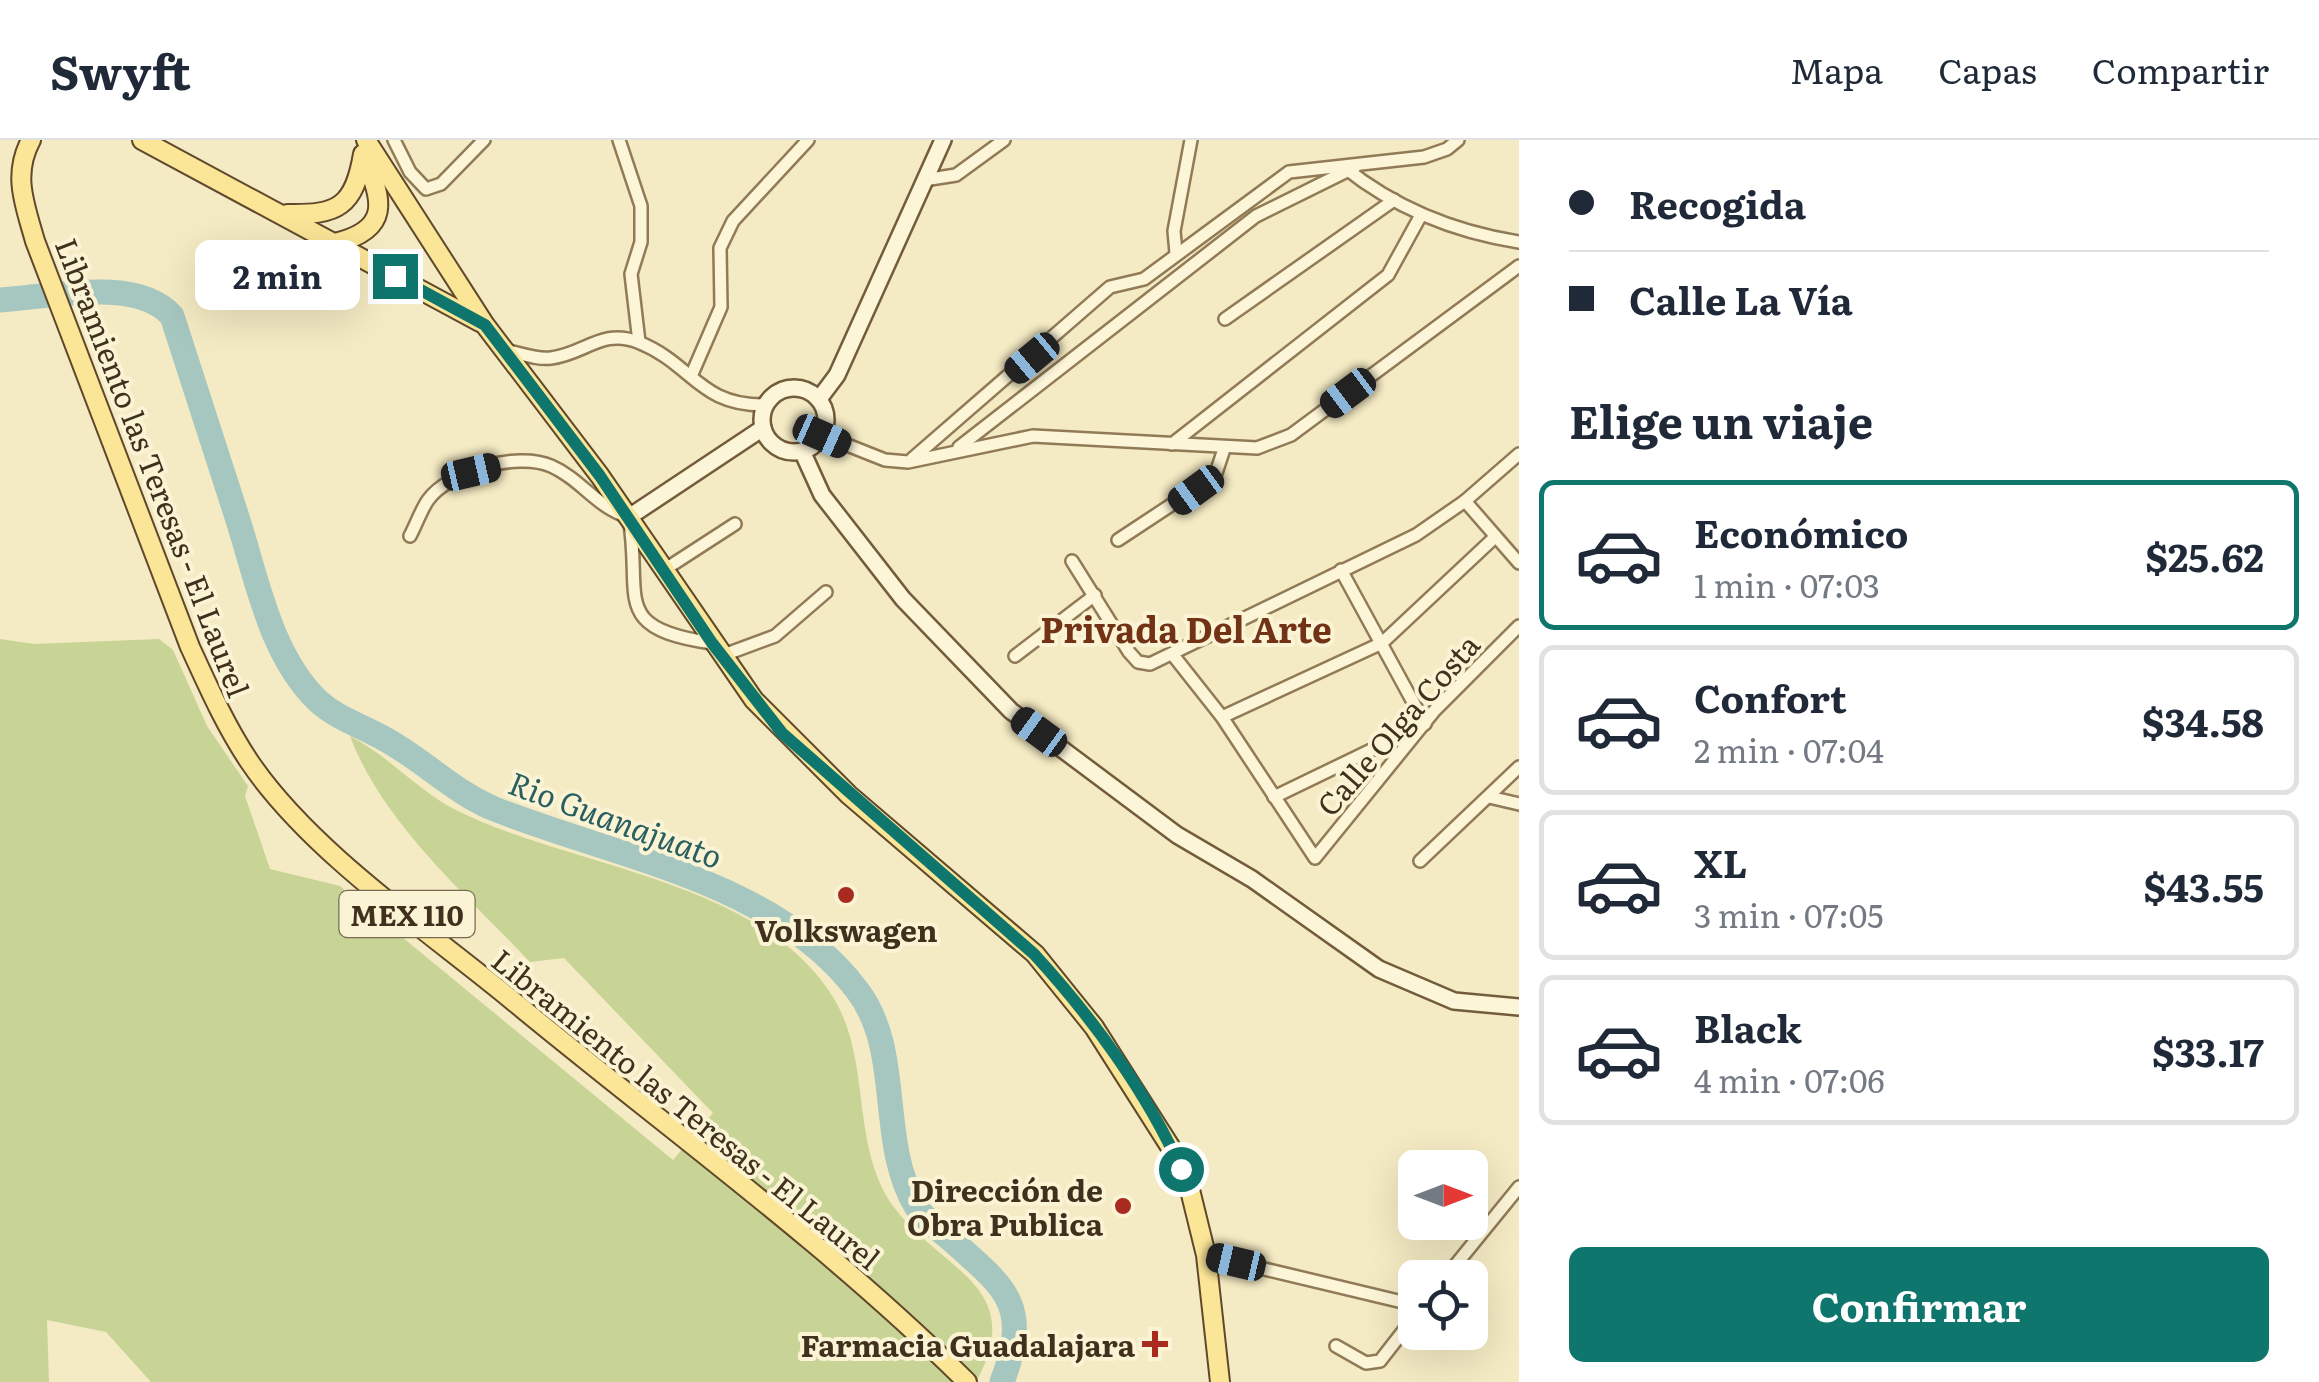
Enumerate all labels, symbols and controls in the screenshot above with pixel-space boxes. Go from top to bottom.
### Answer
text: Swyft [50,34,191,105]
text: Mapa [1790,43,1883,95]
text: Capas [1938,43,2037,95]
text: Compartir [2092,43,2269,95]
text: Recogida [1629,174,1806,231]
street label: Libramiento las Teresas - El Laurel [46,231,262,703]
callout: 2 min [195,241,360,311]
text: 2 min [233,251,322,299]
route end [373,254,418,299]
text: Calle La Vía [1629,270,1853,327]
car [999,327,1065,389]
car [1315,363,1381,423]
text: Elige un viaje [1569,386,1873,453]
car [788,410,856,462]
car [438,451,504,493]
car [1163,460,1229,520]
text: Económico [1694,503,1909,560]
icon: car [1574,510,1664,600]
text: $25.62 [2145,527,2264,584]
text: 1 min · 07:03 [1694,560,1880,608]
district label: Privada Del Arte [1040,602,1332,654]
street label: Calle Olga Costa [1305,623,1489,825]
text: Confort [1694,668,1847,725]
icon: car [1574,675,1664,765]
text: $34.58 [2142,692,2264,749]
car [1006,702,1072,762]
text: 2 min · 07:04 [1694,725,1884,773]
water label: Rio Guanajuato [503,757,729,879]
text: XL [1694,833,1747,890]
icon: car [1574,840,1664,930]
text: $43.55 [2143,857,2264,914]
marker: Volkswagen [835,884,857,906]
text: 3 min · 07:05 [1694,890,1884,938]
road number: MEX 110 [340,891,474,937]
place label: Volkswagen [754,907,938,951]
street label: Libramiento las Teresas - El Laurel [483,937,891,1279]
text: Black [1694,998,1802,1055]
icon: car [1574,1005,1664,1095]
text: $33.17 [2152,1022,2264,1079]
text: 4 min · 07:06 [1694,1055,1885,1103]
route start [1159,1147,1204,1192]
north arrow [1398,1150,1488,1240]
map controls [1398,1150,1488,1350]
place label: Dirección de Obra Publica [907,1167,1104,1245]
marker: Dirección de Obra Publica [1112,1195,1134,1217]
car [1203,1241,1269,1283]
button: Confirmar [1569,1247,2269,1362]
button: locate [1398,1260,1488,1350]
place label: Farmacia Guadalajara [800,1322,1136,1366]
marker: Farmacia Guadalajara [1144,1333,1166,1355]

